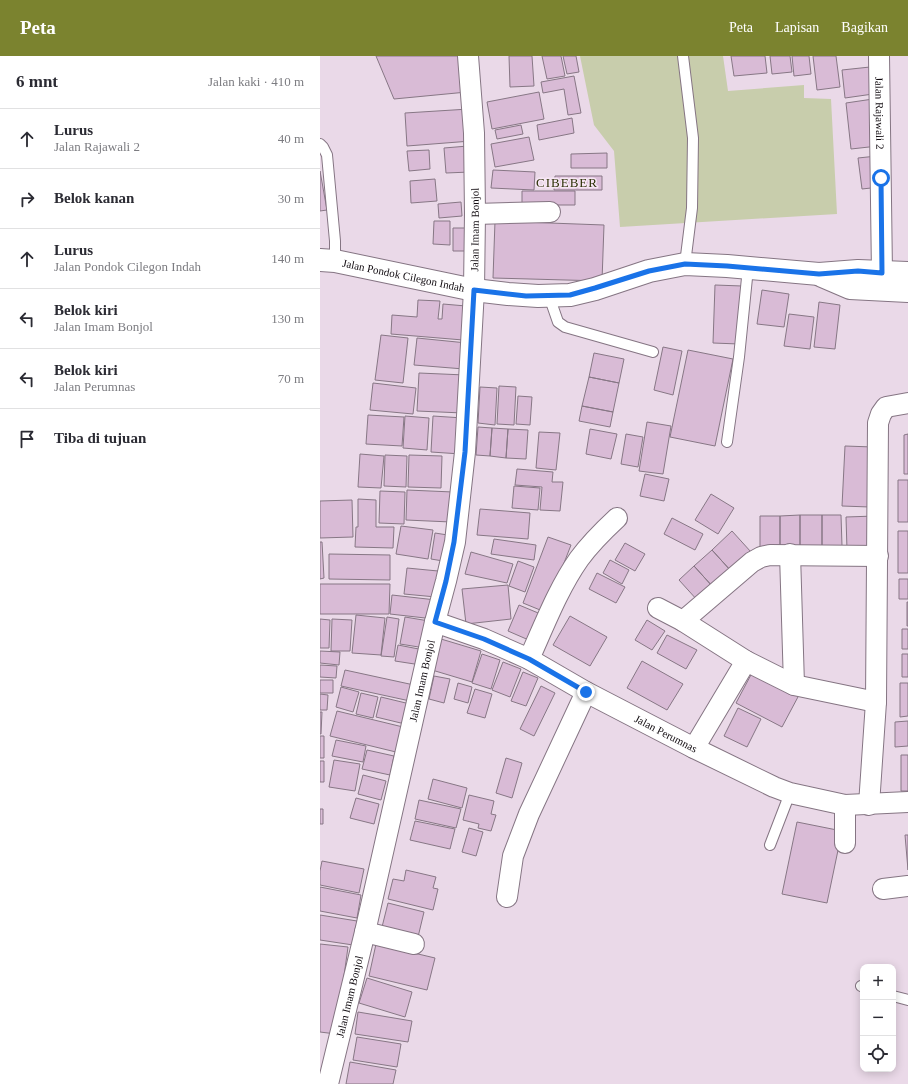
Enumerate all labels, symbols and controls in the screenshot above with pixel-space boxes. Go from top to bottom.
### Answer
text: Peta [20,17,56,38]
text: Peta [729,20,753,35]
text: Lapisan [775,20,819,35]
text: Bagikan [841,20,888,35]
text: 6 mnt [16,72,58,91]
text: Jalan kaki · 410 m [208,74,304,89]
street label: Jalan Rajawali 2 [873,77,886,149]
text: Lurus [54,122,93,138]
icon: ahead [16,128,38,150]
text: 40 m [278,131,304,146]
text: Jalan Rajawali 2 [54,139,140,154]
route start [872,169,890,187]
district label: CIBEBER [536,175,598,190]
icon: right [16,188,38,210]
street label: Jalan Imam Bonjol [468,188,481,271]
text: Belok kanan [54,190,134,206]
text: 30 m [278,191,304,206]
text: Lurus [54,242,93,258]
icon: ahead [16,248,38,270]
text: 140 m [271,251,304,266]
street label: Jalan Pondok Cilegon Indah [341,257,466,294]
text: Jalan Pondok Cilegon Indah [54,259,201,274]
text: Belok kiri [54,302,118,318]
icon: left [16,308,38,330]
text: 130 m [271,311,304,326]
text: Jalan Imam Bonjol [54,319,153,334]
text: Belok kiri [54,362,118,378]
icon: left [16,368,38,390]
text: 70 m [278,371,304,386]
text: Jalan Perumnas [54,379,135,394]
icon: arrive [16,428,38,450]
text: Tiba di tujuan [54,430,146,446]
street label: Jalan Imam Bonjol [407,639,437,723]
route end [577,683,595,701]
street label: Jalan Perumnas [633,712,699,755]
street label: Jalan Imam Bonjol [334,954,365,1039]
map controls [860,964,896,1072]
button: + [860,964,896,1000]
button: − [860,1000,896,1036]
button: locate [860,1036,896,1072]

